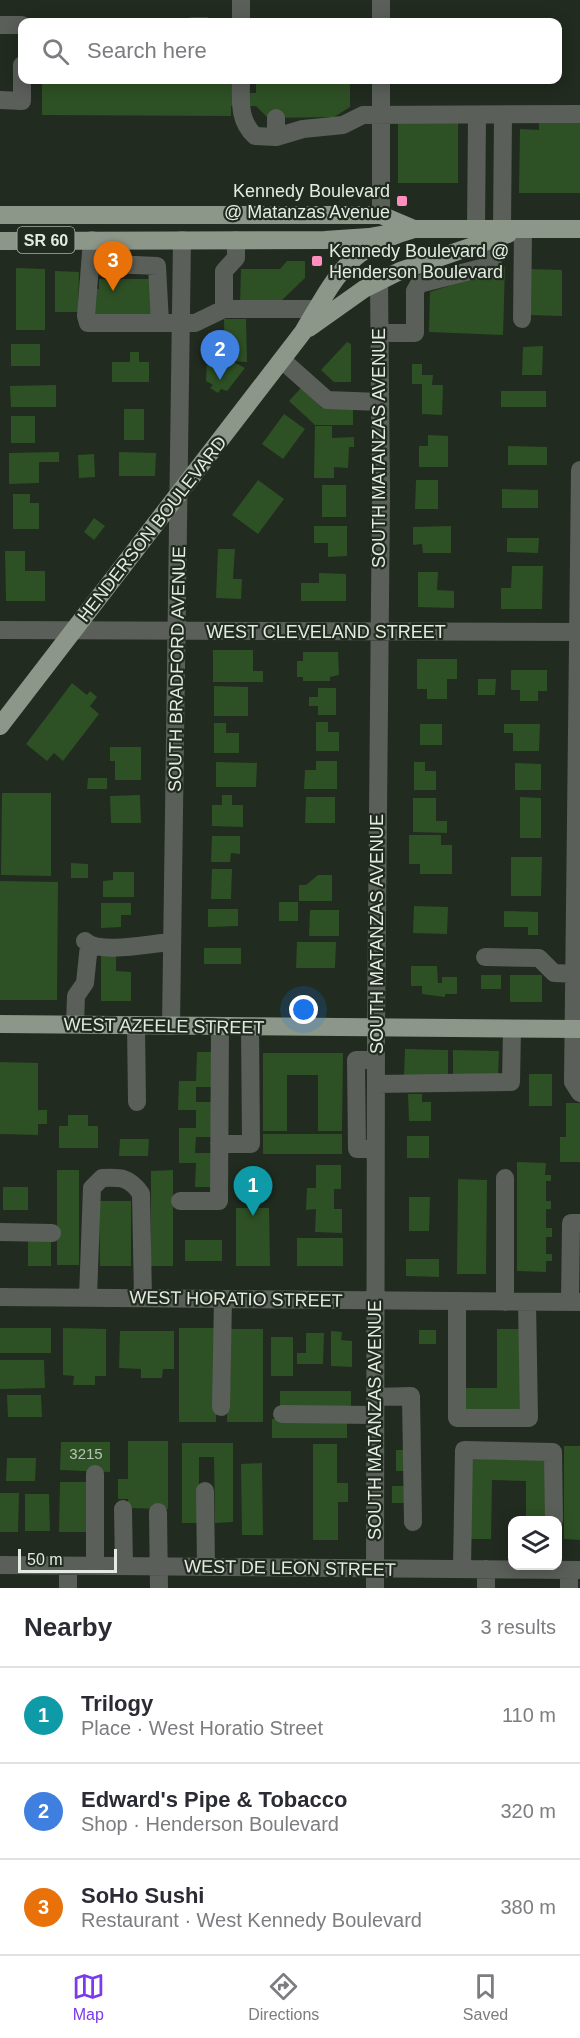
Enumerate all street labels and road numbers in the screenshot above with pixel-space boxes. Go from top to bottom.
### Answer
road number: SR 60 [18,227,74,253]
street label: SOUTH MATANZAS AVENUE [369,328,389,568]
street label: HENDERSON BOULEVARD [73,432,231,626]
street label: SOUTH BRADFORD AVENUE [165,546,189,792]
street label: WEST CLEVELAND STREET [206,622,446,642]
street label: SOUTH MATANZAS AVENUE [367,814,387,1054]
street label: WEST AZEELE STREET [63,1014,265,1038]
street label: WEST HORATIO STREET [129,1287,343,1311]
street label: SOUTH MATANZAS AVENUE [365,1300,385,1540]
street label: WEST DE LEON STREET [184,1556,396,1580]

